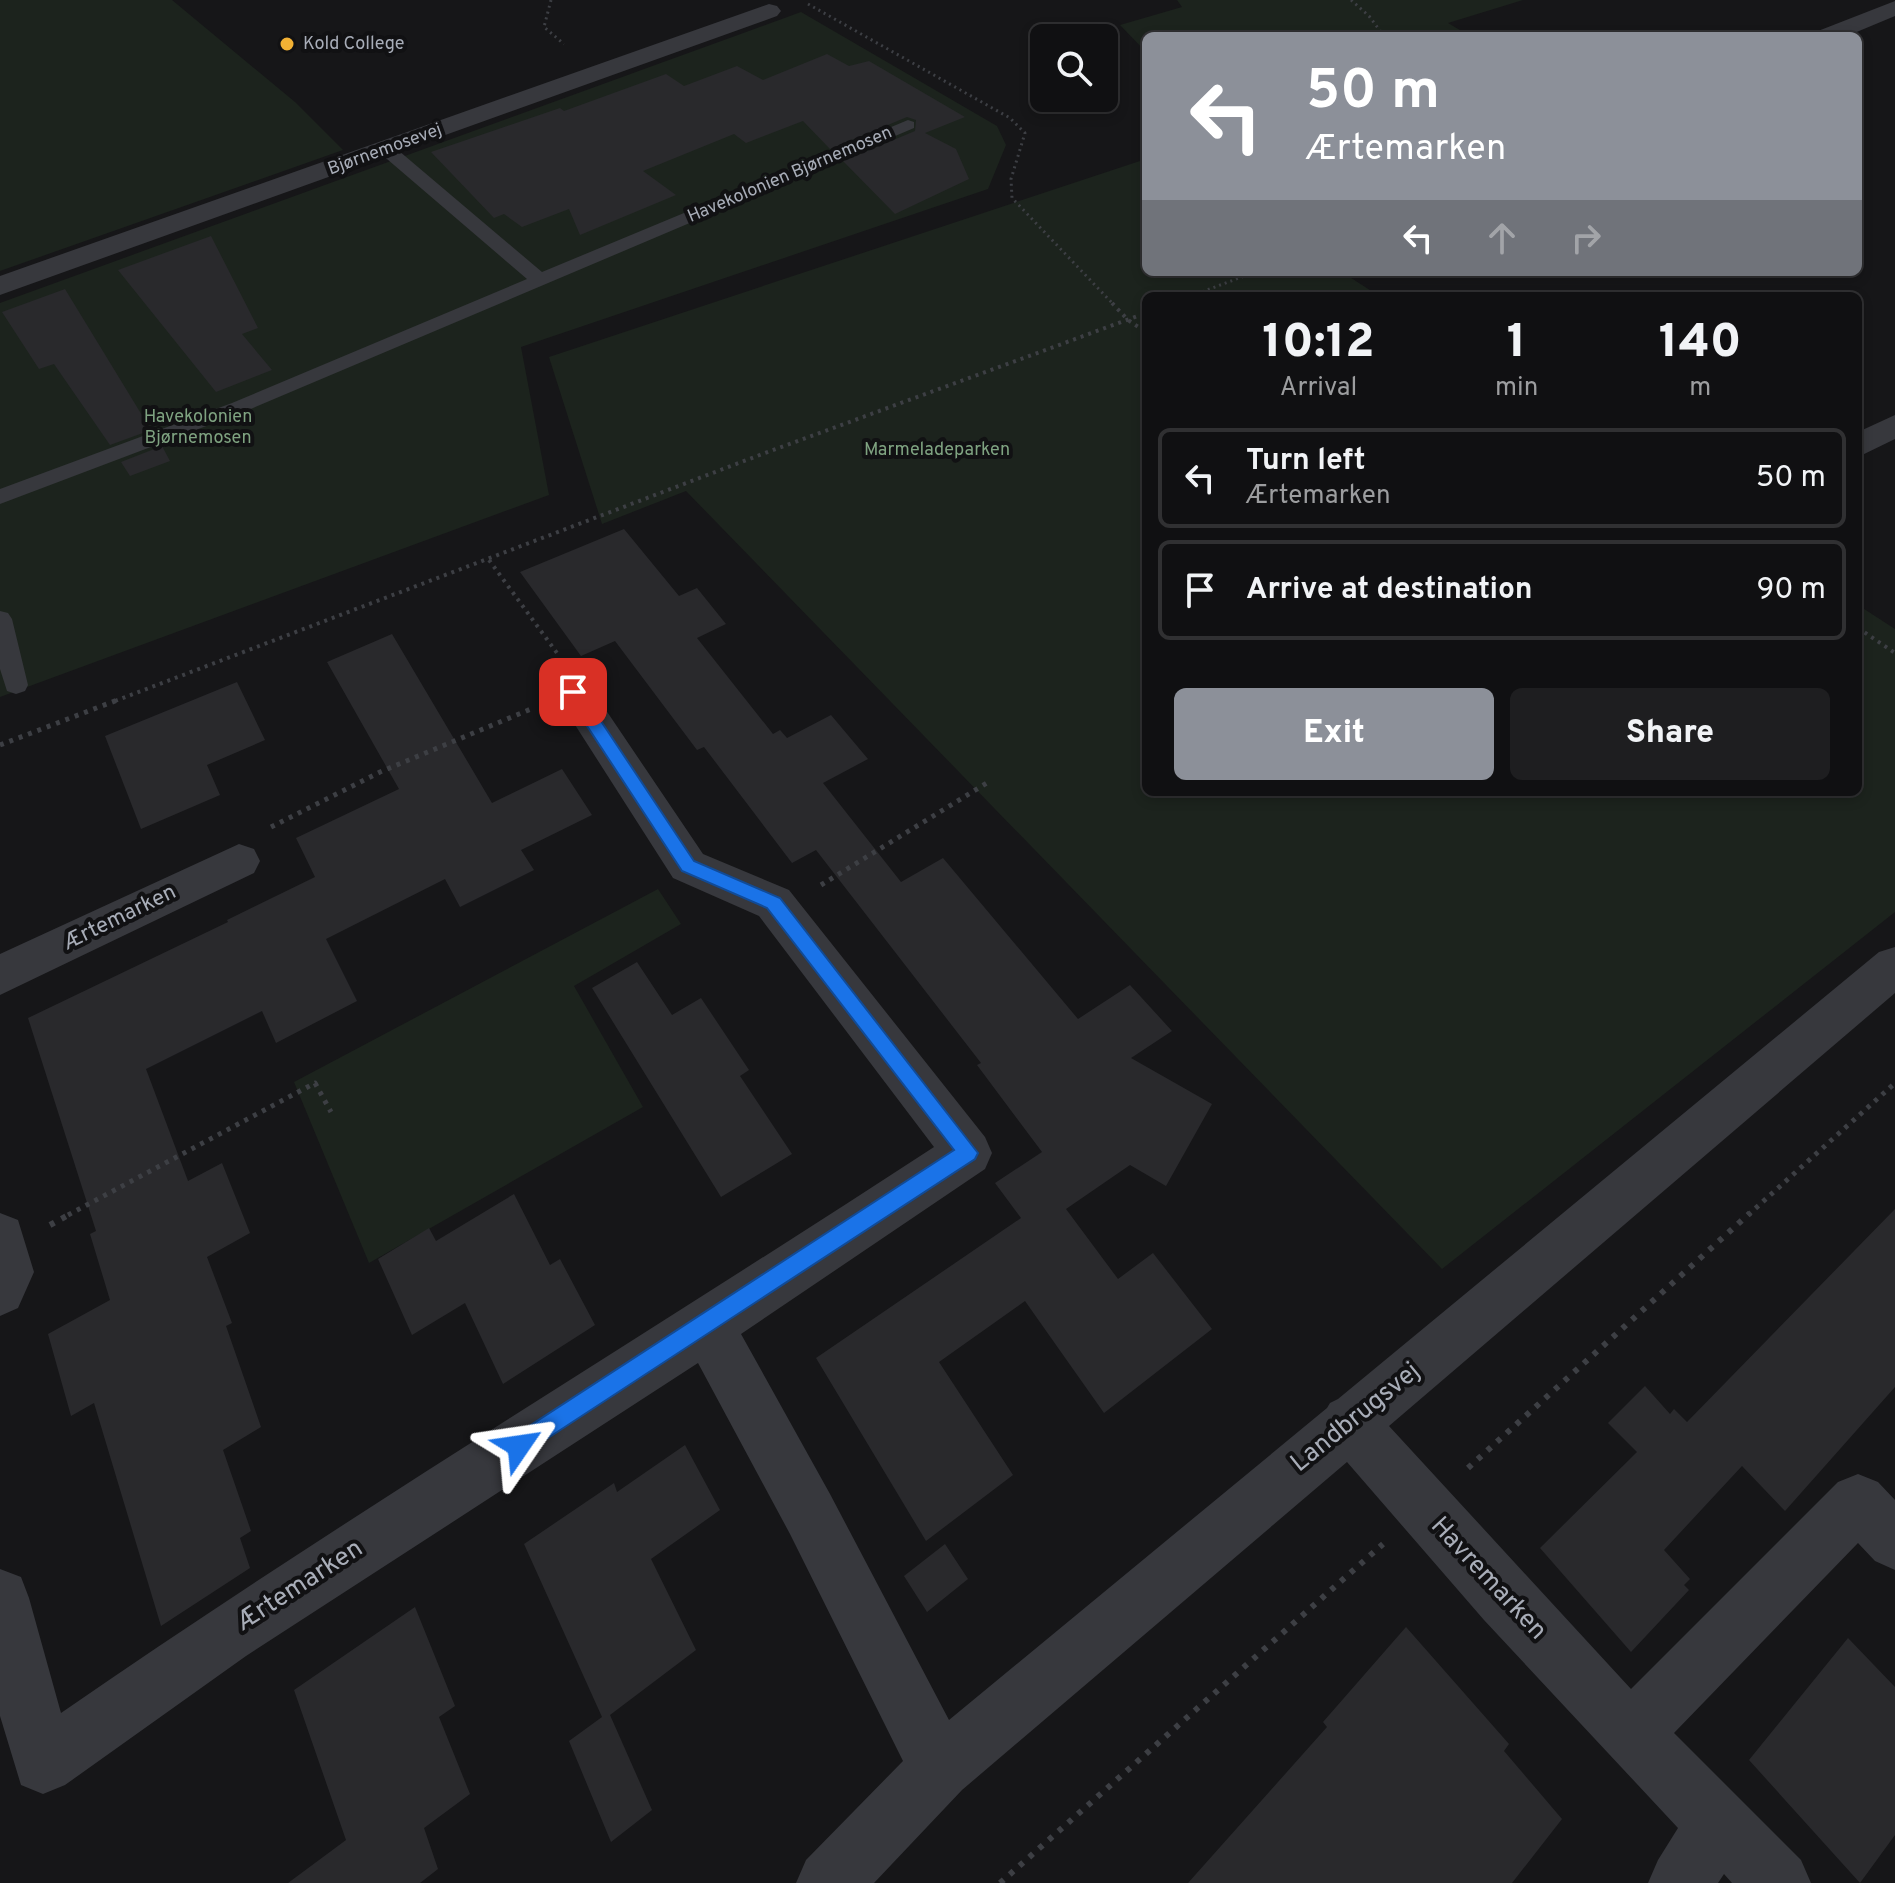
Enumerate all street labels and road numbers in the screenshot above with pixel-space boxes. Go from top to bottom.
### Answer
street label: Bjørnemosevej [325,119,445,181]
street label: Havekolonien Bjørnemosen [684,121,896,229]
street label: Ærtemarken [58,879,181,957]
street label: Landbrugsvej [1285,1356,1427,1480]
street label: Havremarken [1423,1511,1553,1647]
street label: Ærtemarken [230,1533,370,1640]

